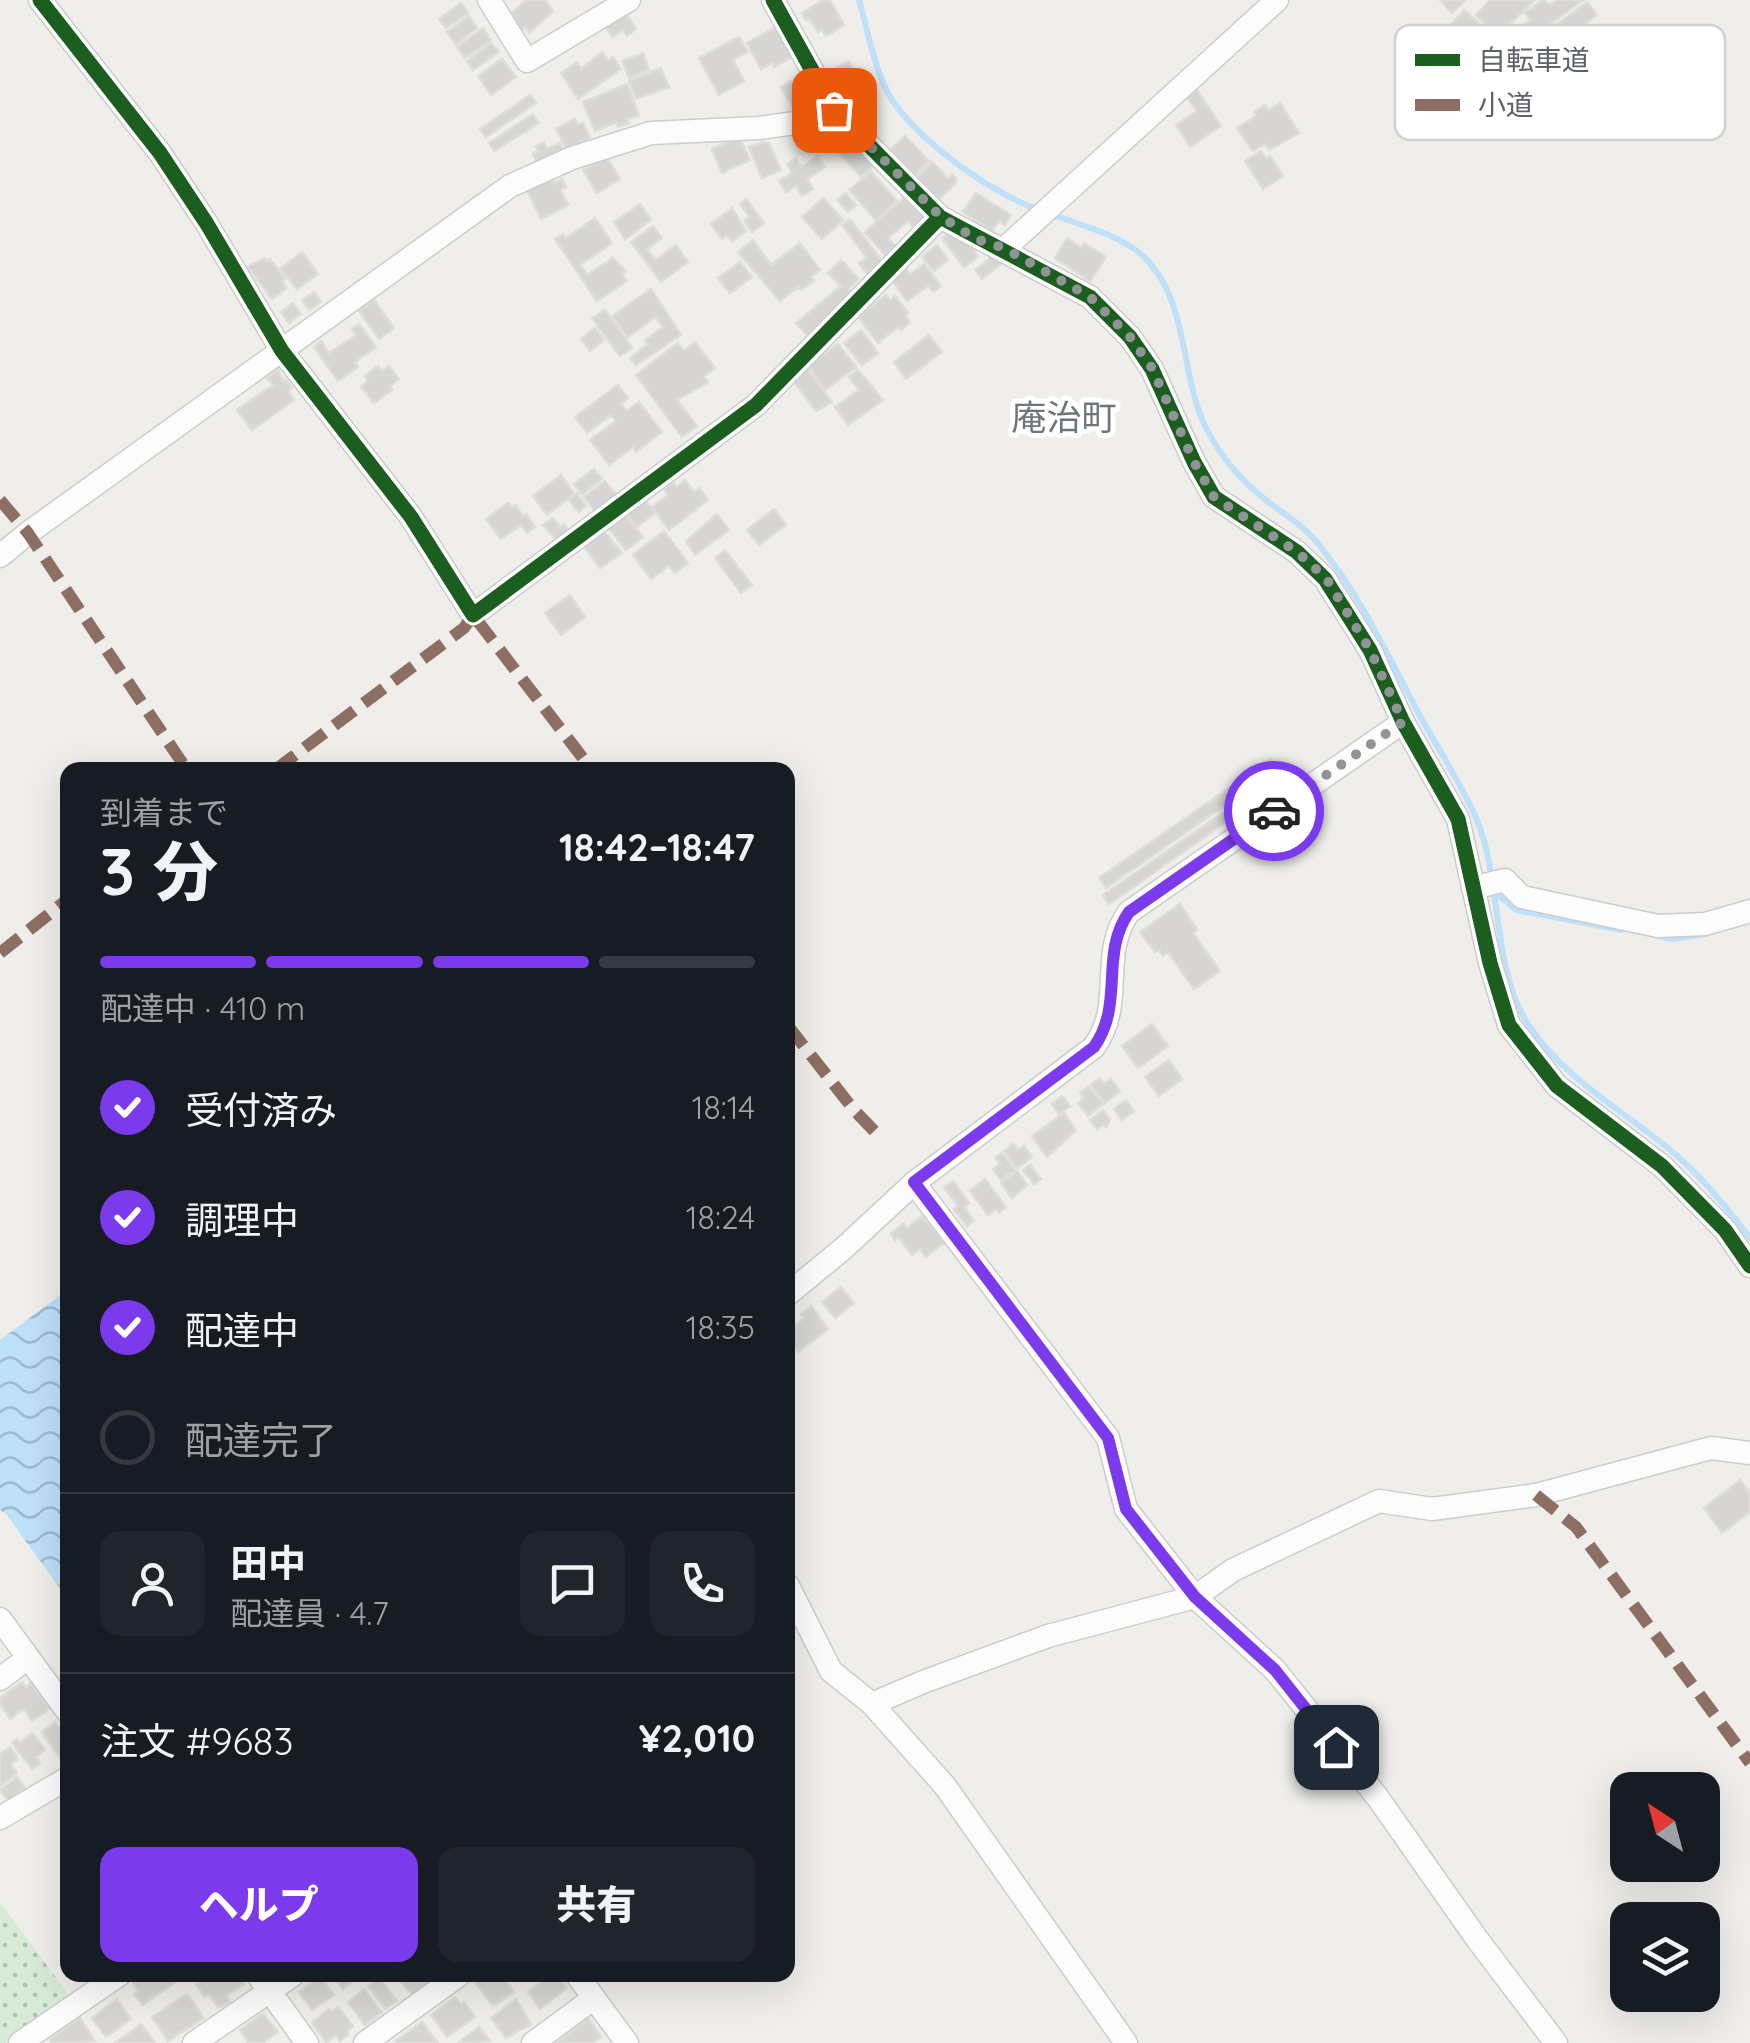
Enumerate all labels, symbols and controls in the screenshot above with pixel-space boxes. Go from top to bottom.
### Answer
legend [1395,25,1725,140]
text: 自転車道 [1478,42,1590,77]
pin [792,68,877,153]
icon: bag [807,83,862,138]
text: 小道 [1478,87,1534,122]
district label: 庵治町 [1011,395,1117,439]
courier [1224,761,1324,861]
icon: car [1247,784,1302,839]
text: 到着まで [100,792,228,832]
text: 18:42–18:47 [559,823,755,871]
text: 3 分 [100,830,218,911]
text: 配達中 · 410 m [100,988,305,1028]
icon: check [100,1080,155,1135]
text: 受付済み [185,1086,337,1134]
text: 18:14 [692,1087,755,1127]
icon: check [100,1190,155,1245]
text: 調理中 [185,1196,299,1244]
text: 18:24 [686,1197,755,1237]
icon: check [100,1300,155,1355]
text: 配達中 [185,1306,299,1354]
text: 18:35 [686,1307,755,1347]
text: 配達完了 [185,1416,337,1464]
button: person [100,1531,205,1636]
button: chat [520,1531,625,1636]
button: phone [650,1531,755,1636]
text: 田中 [230,1539,306,1587]
text: 配達員 · 4.7 [230,1593,389,1633]
pin [1294,1705,1379,1790]
text: ¥2,010 [639,1714,755,1762]
text: 注文 #9683 [100,1717,293,1765]
icon: home [1309,1720,1364,1775]
north arrow [1610,1772,1720,1882]
map controls [1610,1772,1720,2012]
button: ヘルプ [100,1847,418,1962]
button: 共有 [438,1847,755,1962]
button: layers [1610,1902,1720,2012]

